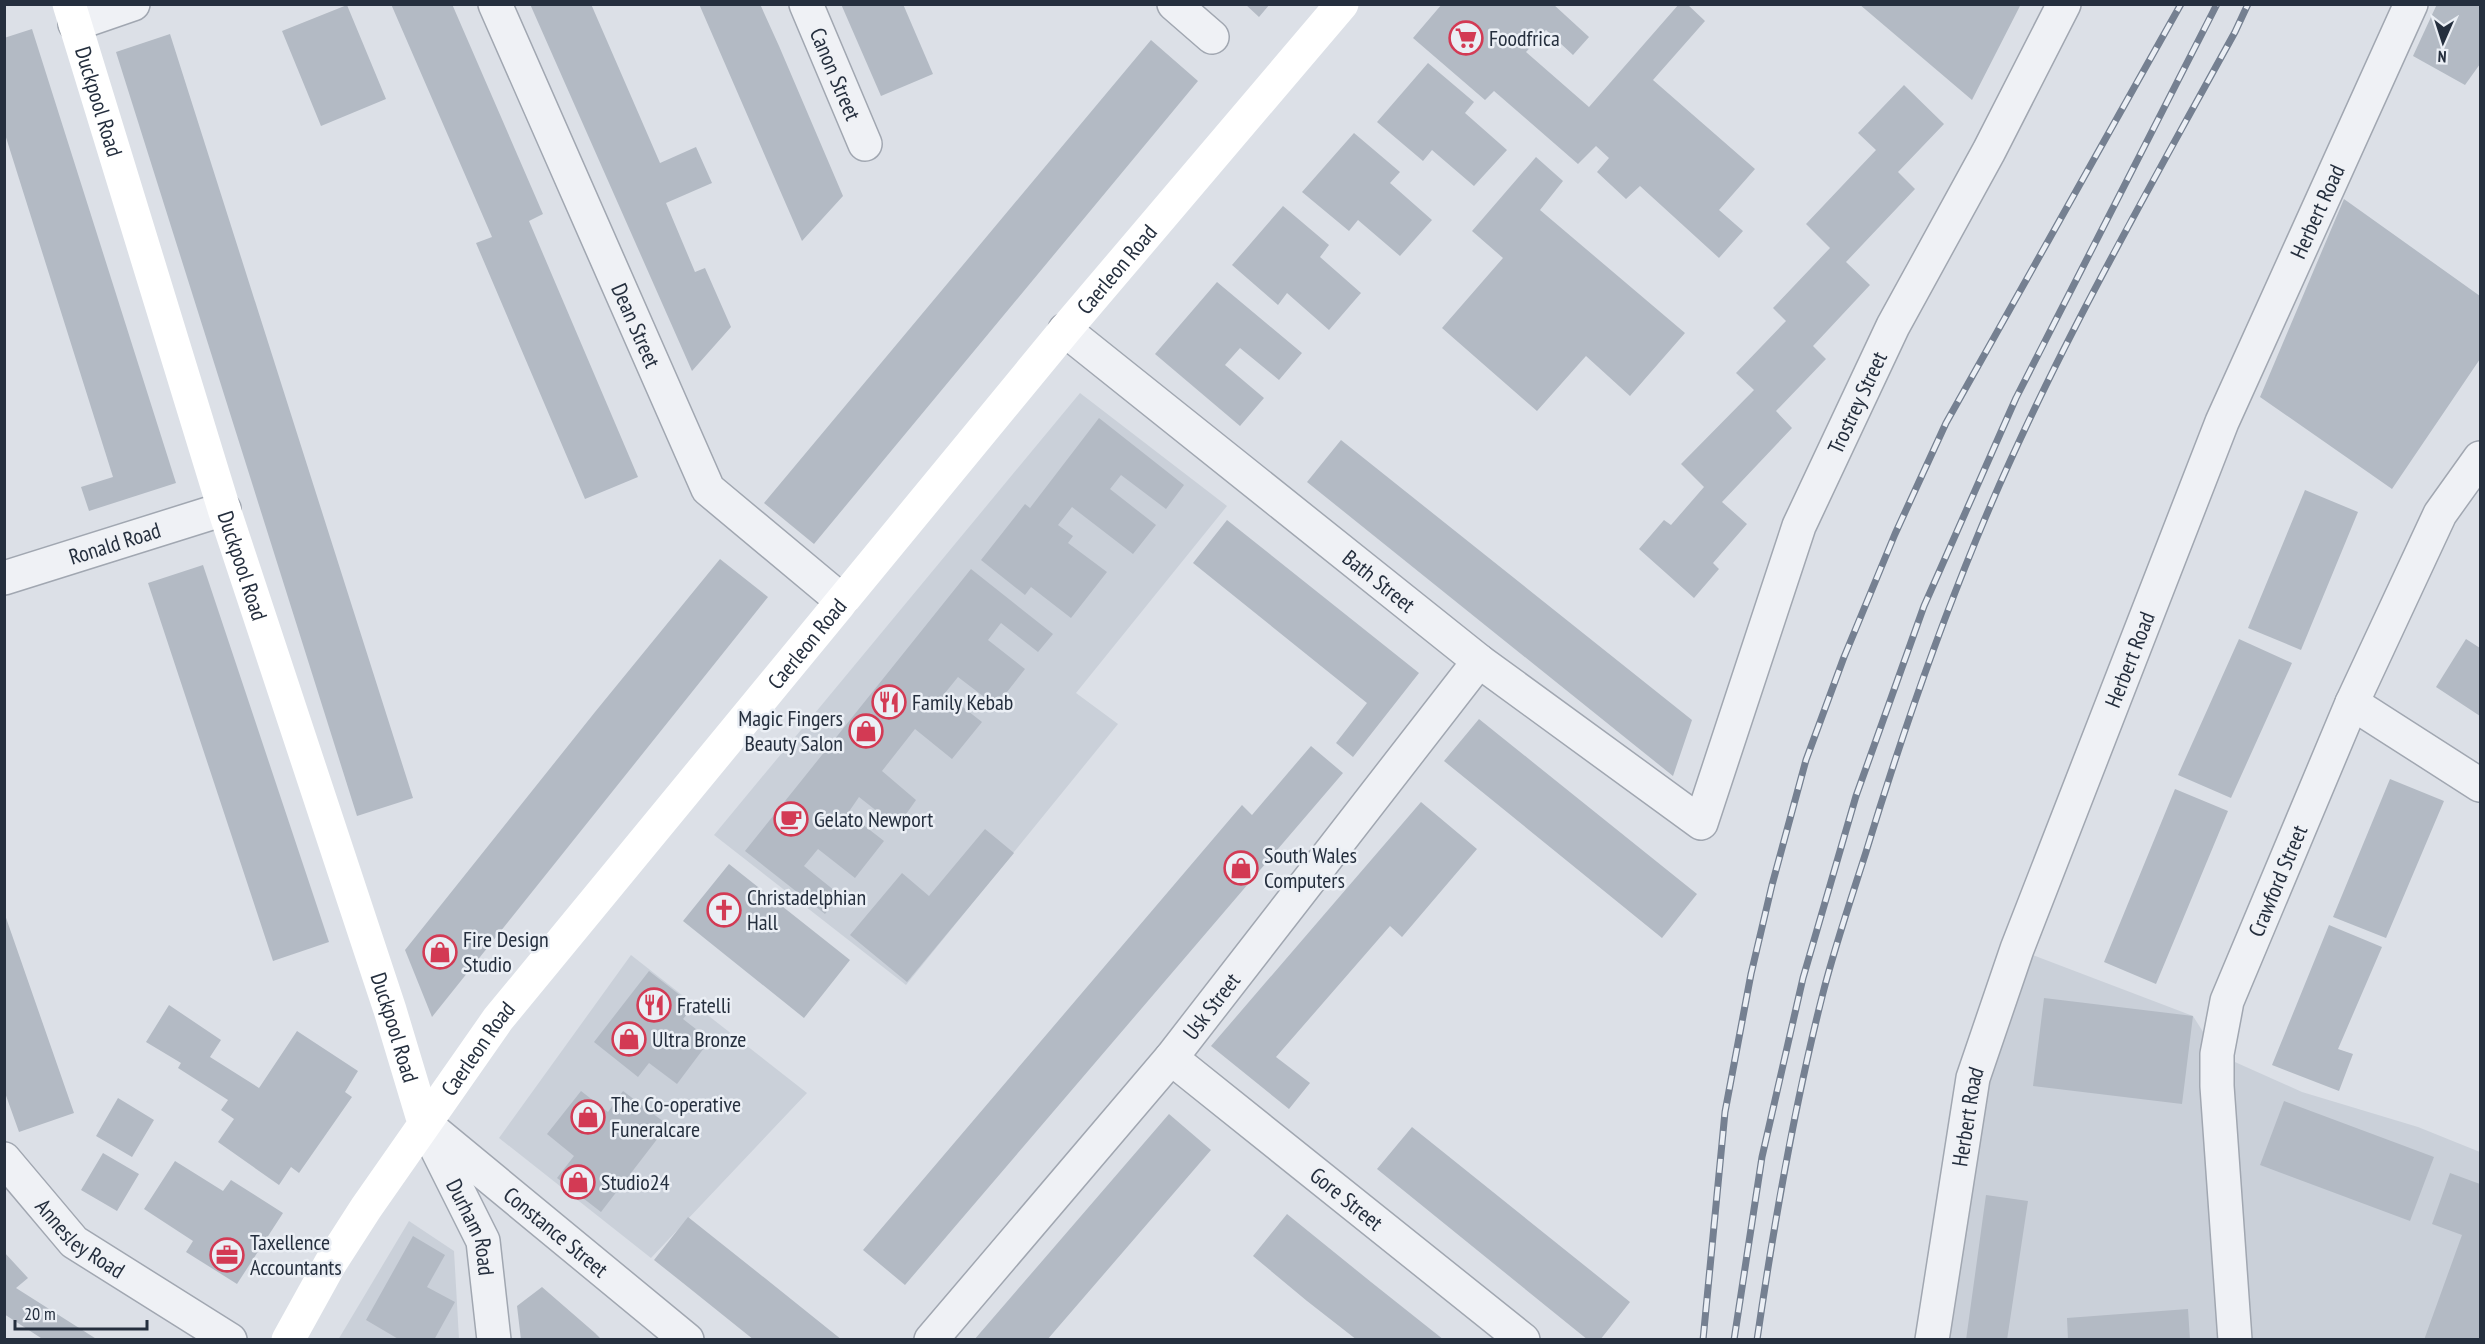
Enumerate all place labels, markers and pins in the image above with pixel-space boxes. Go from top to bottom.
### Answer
supermarket icon: Foodfrica [1448,20,1484,56]
place label: Foodfrica [1489,24,1560,52]
restaurant icon: Family Kebab [871,684,907,720]
place label: Family Kebab [912,688,1013,716]
place label: Magic Fingers Beauty Salon [738,704,843,757]
shop icon: Magic Fingers Beauty Salon [848,713,884,749]
cafe icon: Gelato Newport [773,801,809,837]
place label: Gelato Newport [814,805,933,833]
place label: South Wales Computers [1264,841,1357,894]
shop icon: South Wales Computers [1223,850,1259,886]
place label: Christadelphian Hall [747,883,866,936]
church icon: Christadelphian Hall [706,892,742,928]
place label: Fire Design Studio [463,925,549,978]
shop icon: Fire Design Studio [422,934,458,970]
restaurant icon: Fratelli [636,987,672,1023]
place label: Fratelli [677,991,731,1019]
shop icon: Ultra Bronze [611,1021,647,1057]
place label: Ultra Bronze [652,1025,746,1053]
place label: The Co-operative Funeralcare [611,1090,741,1143]
shop icon: The Co-operative Funeralcare [570,1099,606,1135]
shop icon: Studio24 [560,1164,596,1200]
place label: Studio24 [601,1168,670,1196]
place label: Taxellence Accountants [250,1228,342,1281]
office icon: Taxellence Accountants [209,1237,245,1273]

